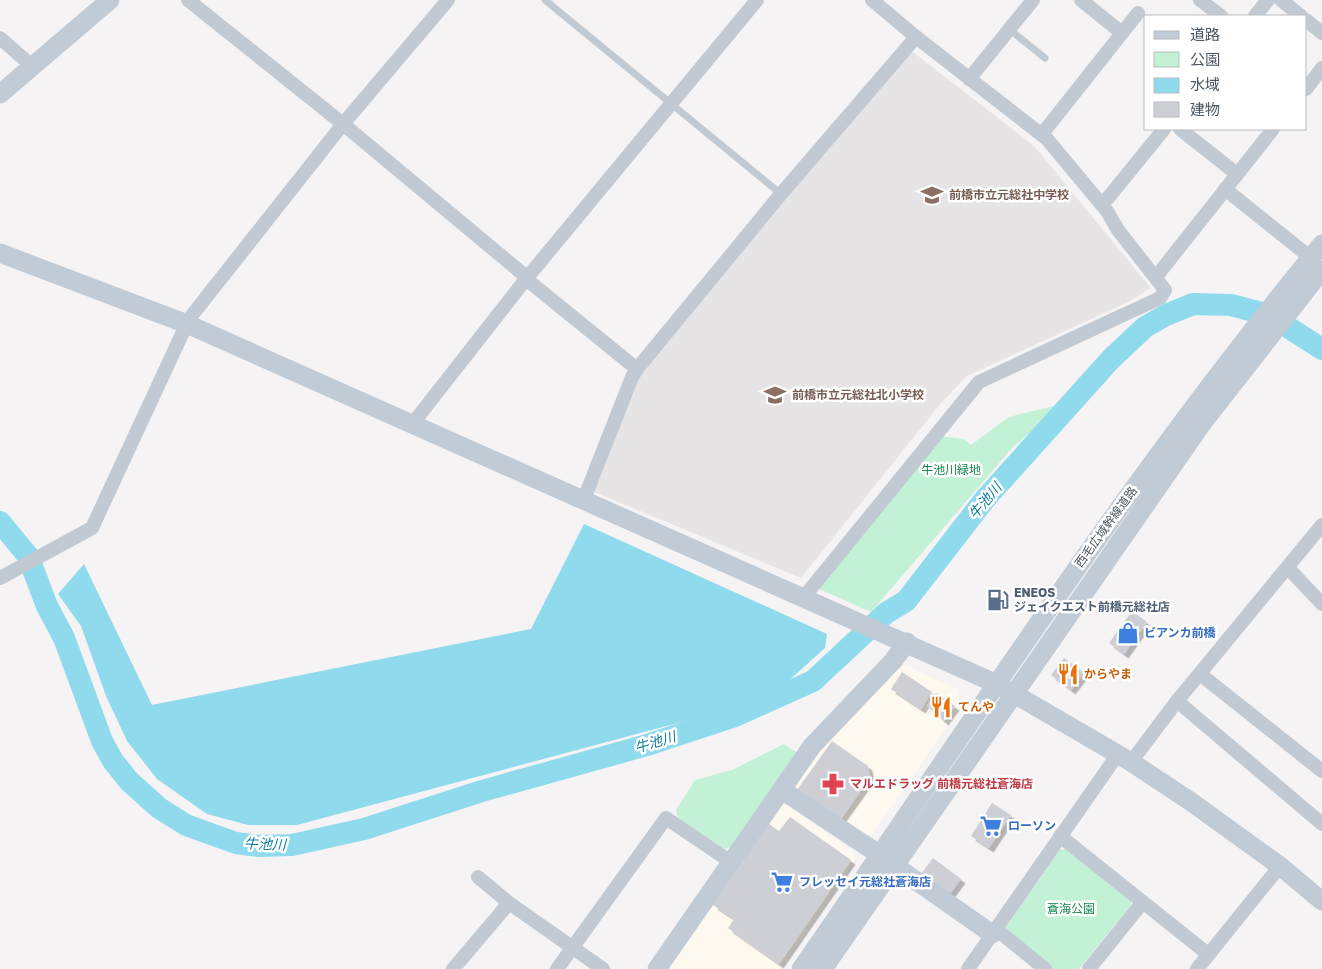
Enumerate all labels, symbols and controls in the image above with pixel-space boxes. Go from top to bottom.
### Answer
legend [1144,15,1307,130]
text: 道路 [1190,25,1220,43]
text: 公園 [1190,50,1220,68]
text: 水域 [1190,75,1220,93]
text: 建物 [1190,100,1220,118]
school or university icon: 前橋市立元総社中学校 [919,182,945,208]
place label: 前橋市立元総社中学校 [949,187,1069,202]
school or university icon: 前橋市立元総社北小学校 [762,382,788,408]
place label: 前橋市立元総社北小学校 [792,387,924,402]
park label: 牛池川緑地 [921,462,981,477]
water label: 牛池川 [965,478,1006,522]
street label: 西毛広域幹線道路 [1071,483,1140,570]
place label: ENEOS ジェイクエスト前橋元総社店 [1014,585,1170,614]
fuel station icon: ENEOS ジェイクエスト前橋元総社店 [985,587,1011,613]
shop icon: ビアンカ前橋 [1115,620,1141,646]
place label: ビアンカ前橋 [1144,625,1217,640]
restaurant icon: からやま [1055,661,1081,687]
place label: からやま [1084,666,1132,681]
restaurant icon: てんや [928,694,954,720]
place label: てんや [958,699,994,714]
water label: 牛池川 [632,727,679,756]
pharmacy icon: マルエドラッグ 前橋元総社蒼海店 [820,771,846,797]
place label: マルエドラッグ 前橋元総社蒼海店 [850,776,1033,791]
supermarket icon: ローソン [978,813,1004,839]
place label: ローソン [1008,818,1056,833]
water label: 牛池川 [244,834,288,853]
supermarket icon: フレッセイ元総社蒼海店 [769,869,795,895]
place label: フレッセイ元総社蒼海店 [799,874,931,889]
park label: 蒼海公園 [1047,901,1095,916]

